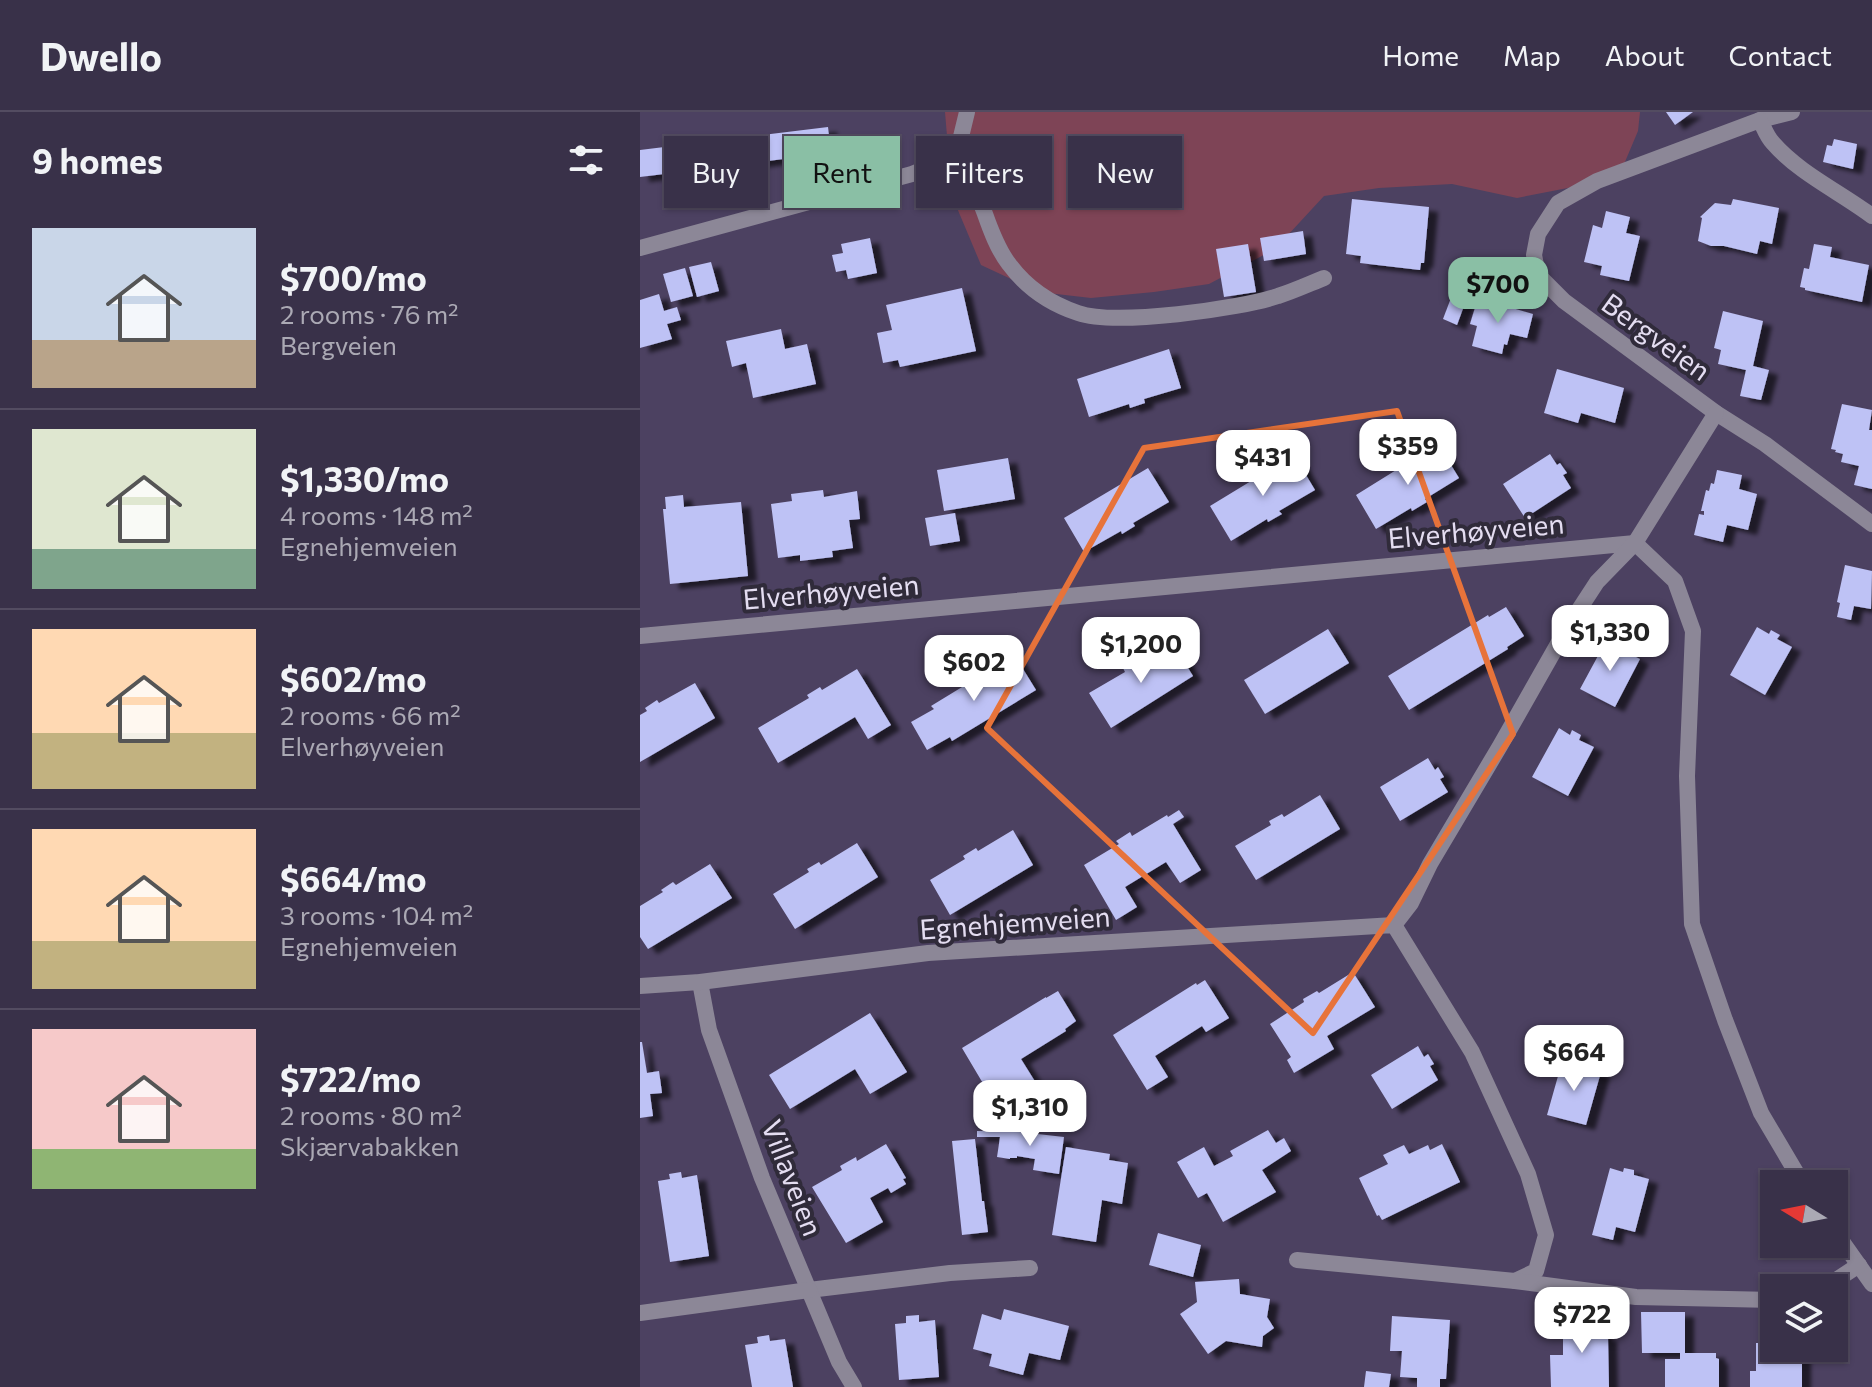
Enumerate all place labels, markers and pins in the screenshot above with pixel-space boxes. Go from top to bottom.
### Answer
pin: $700 [1451,257,1545,325]
pin: $359 [1361,419,1455,487]
pin: $431 [1216,430,1310,498]
pin: $1,330 [1545,605,1675,673]
pin: $1,200 [1076,617,1206,685]
pin: $602 [927,635,1021,703]
pin: $664 [1527,1025,1621,1093]
pin: $1,310 [965,1080,1095,1148]
pin: $722 [1535,1287,1629,1355]

